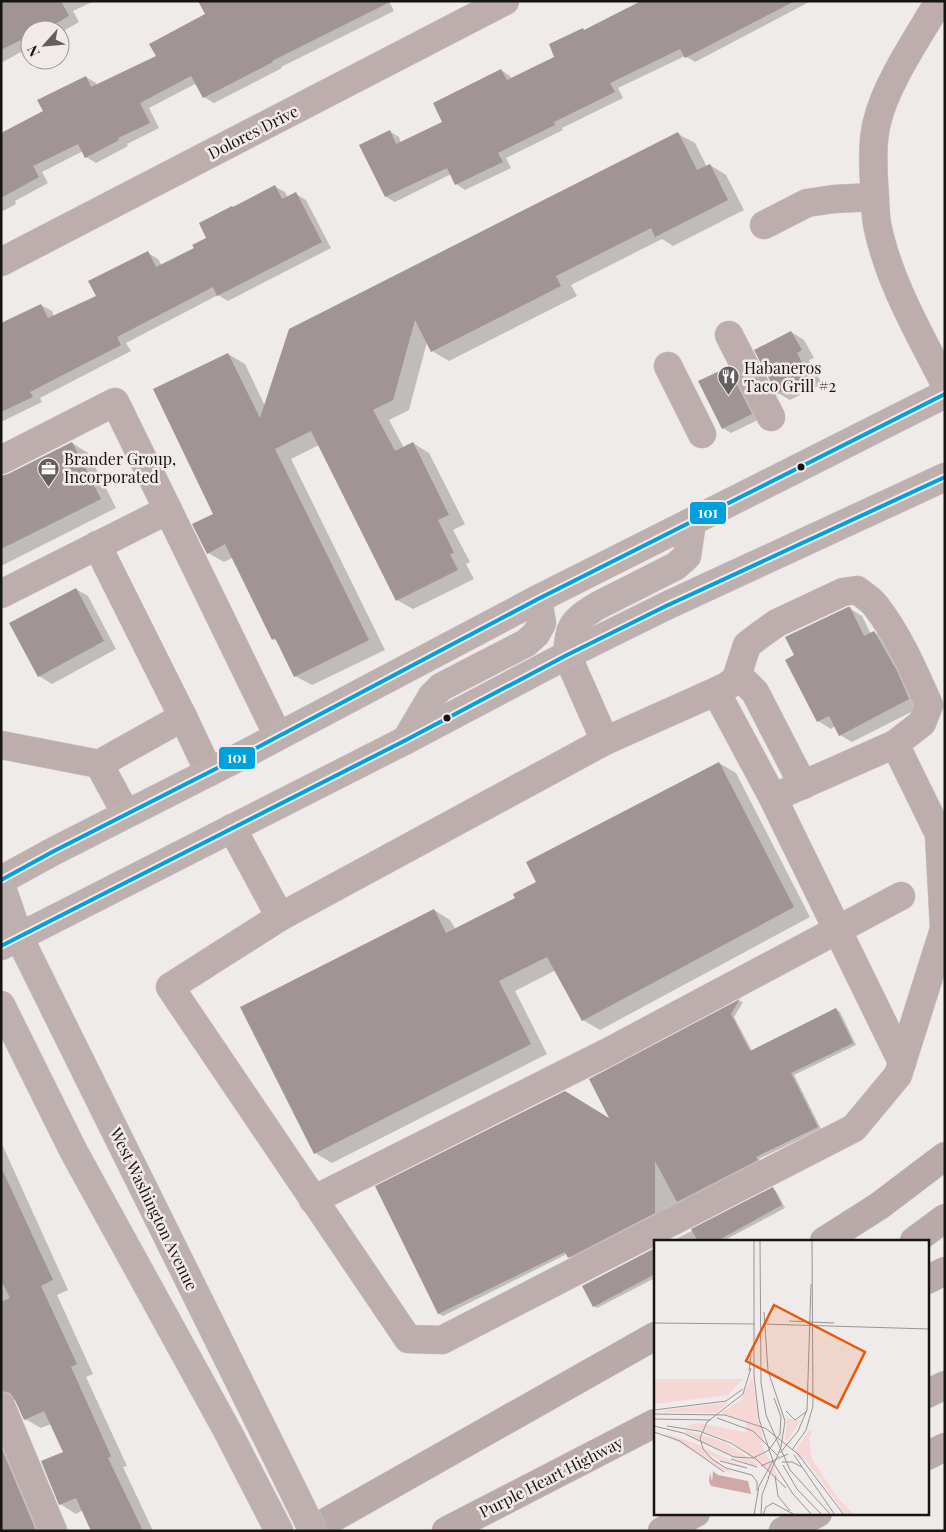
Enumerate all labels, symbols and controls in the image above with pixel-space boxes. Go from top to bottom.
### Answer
north arrow [20,20,70,70]
text: N [22,42,44,60]
street label: Dolores Drive [204,100,301,163]
place label: Habaneros Taco Grill #2 [744,357,836,396]
restaurant icon: Habaneros Taco Grill #2 [716,365,740,396]
place label: Brander Group, Incorporated [64,448,176,487]
office icon: Brander Group, Incorporated [36,456,60,487]
unlabelled marker [796,462,806,472]
line badge: 101 [689,501,727,525]
text: 101 [698,503,718,522]
unlabelled marker [442,713,452,723]
line badge: 101 [218,746,256,770]
text: 101 [227,748,247,767]
street label: West Washington Avenue [105,1123,203,1294]
inset map [654,1240,928,1514]
street label: Purple Heart Highway [475,1431,626,1522]

